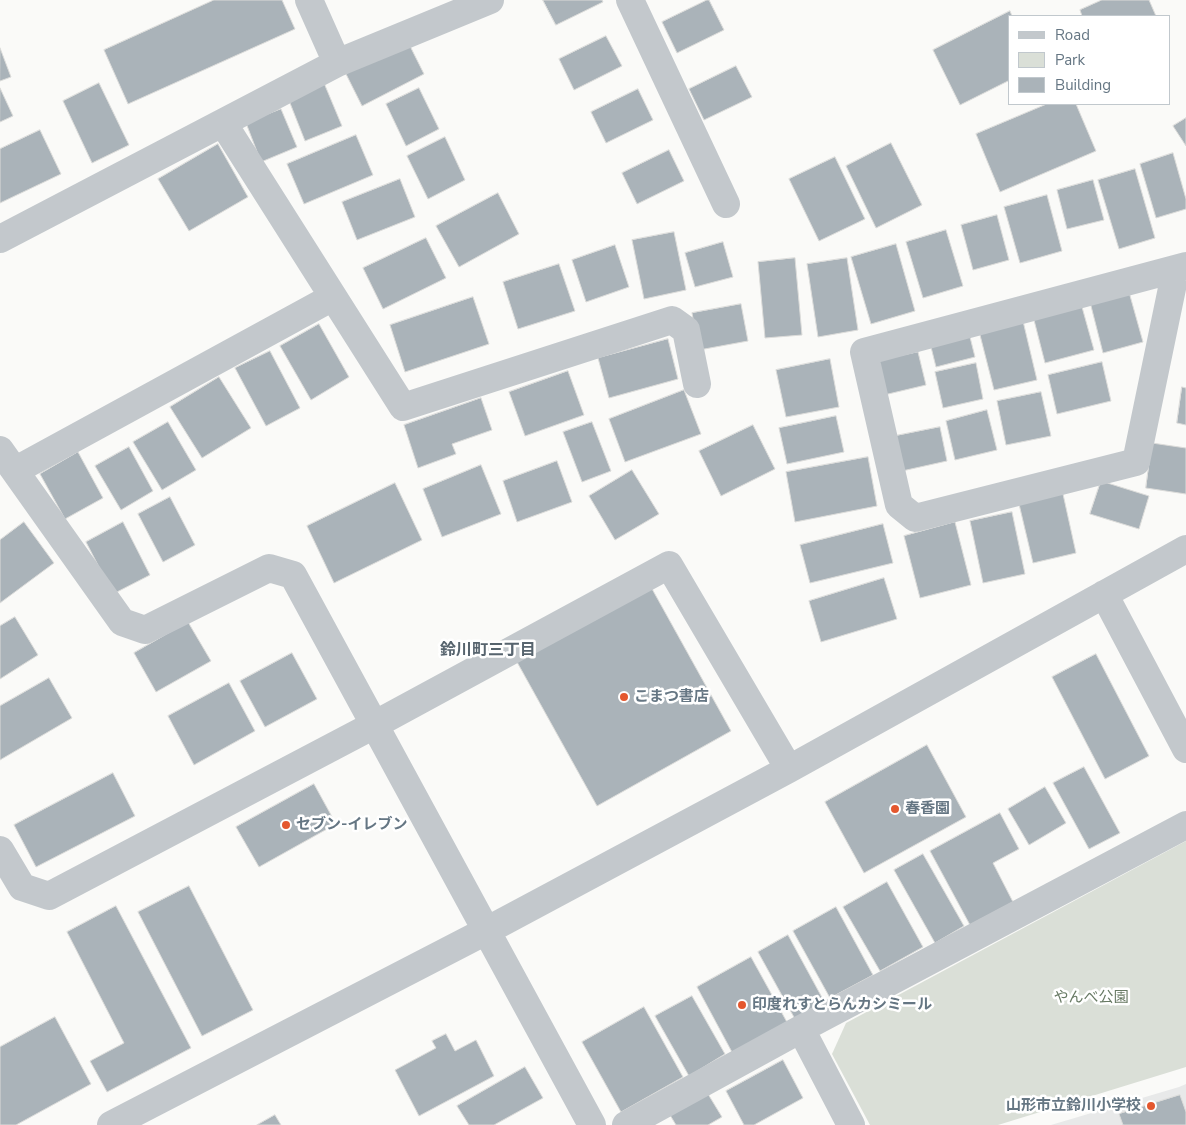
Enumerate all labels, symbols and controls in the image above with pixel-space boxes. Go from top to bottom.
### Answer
legend [1008,15,1171,105]
text: Road [1055,25,1090,45]
text: Park [1055,50,1085,70]
text: Building [1055,75,1111,95]
district label: 鈴川町三丁目 [440,641,536,661]
place label: こまつ書店 [634,688,709,706]
marker: こまつ書店 [618,691,630,703]
place label: 春香園 [905,800,950,818]
marker: 春香園 [889,803,901,815]
place label: セブン-イレブン [296,816,408,834]
marker: セブン-イレブン [280,819,292,831]
park label: やんべ公園 [1054,989,1128,1007]
place label: 印度れすとらんカシミール [752,996,932,1014]
marker: 印度れすとらんカシミール [736,999,748,1011]
place label: 山形市立鈴川小学校 [1006,1097,1141,1115]
marker: 山形市立鈴川小学校 [1145,1100,1157,1112]

